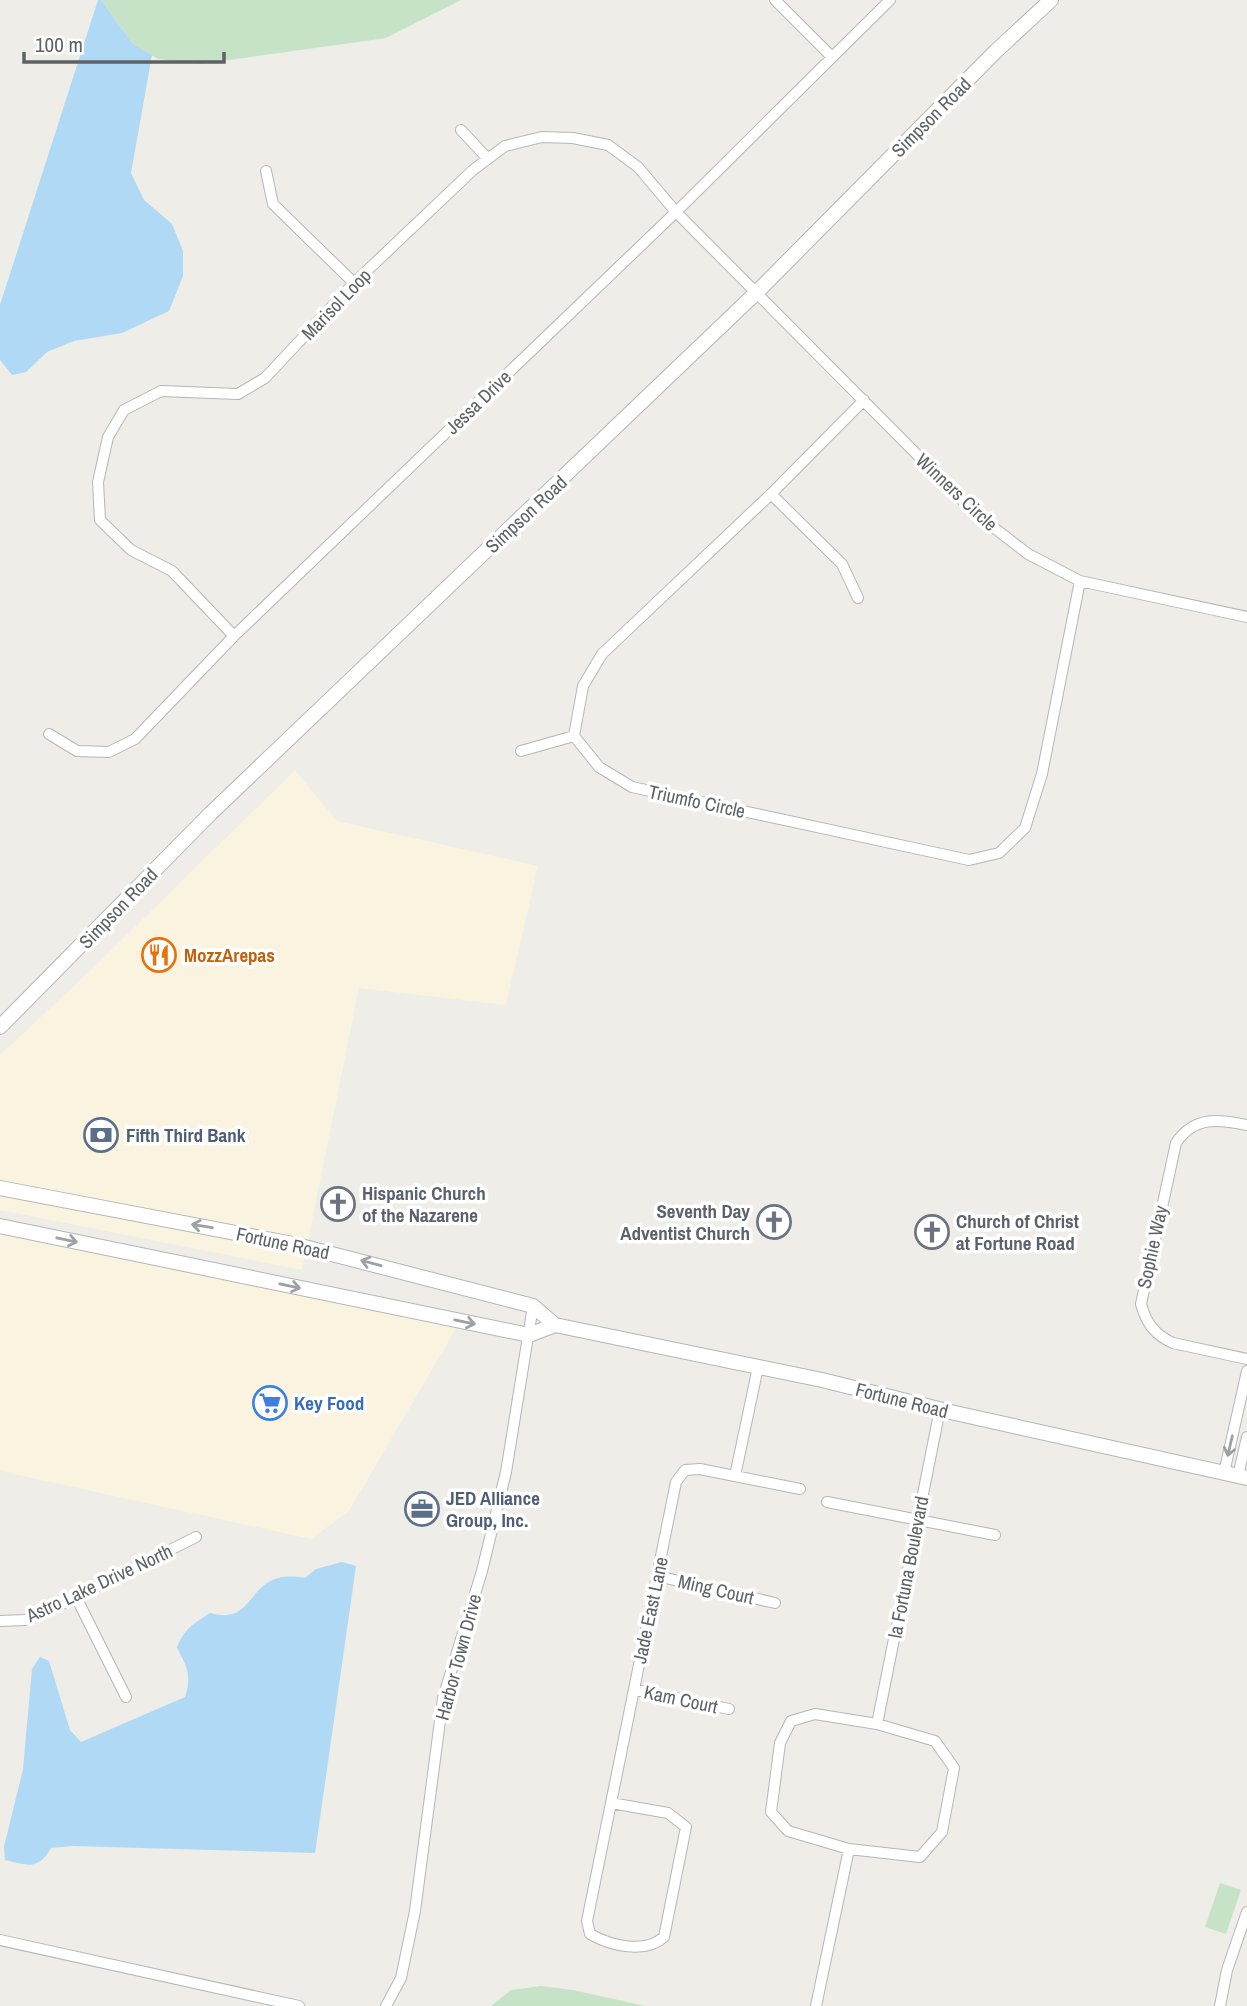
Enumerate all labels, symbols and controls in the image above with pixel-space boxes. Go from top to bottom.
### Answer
scale bar [24,21,224,65]
text: 100 m [35,30,83,59]
street label: Simpson Road [885,71,977,163]
street label: Marisol Loop [295,263,377,345]
street label: Jessa Drive [439,364,517,440]
street label: Winners Circle [910,447,1004,537]
street label: Simpson Road [479,469,573,559]
street label: Triumfo Circle [646,778,748,824]
street label: Simpson Road [73,862,163,954]
restaurant icon: MozzArepas [140,936,178,974]
place label: MozzArepas [184,942,275,968]
bank icon: Fifth Third Bank [82,1116,120,1154]
place label: Fifth Third Bank [126,1122,246,1148]
place label: Hispanic Church of the Nazarene [362,1180,486,1228]
church icon: Hispanic Church of the Nazarene [319,1185,357,1223]
place label: Seventh Day Adventist Church [620,1198,750,1246]
church icon: Seventh Day Adventist Church [755,1203,793,1241]
street label: Sophie Way [1131,1203,1174,1291]
place label: Church of Christ at Fortune Road [956,1208,1079,1256]
church icon: Church of Christ at Fortune Road [913,1213,951,1251]
one-way arrow [191,1219,214,1232]
street label: Fortune Road [234,1220,332,1266]
one-way arrow [55,1233,78,1247]
one-way arrow [360,1256,383,1269]
one-way arrow [278,1279,301,1293]
one-way arrow [453,1316,476,1330]
street label: Fortune Road [853,1376,951,1424]
supermarket icon: Key Food [251,1384,289,1422]
place label: Key Food [294,1390,364,1416]
one-way arrow [1223,1434,1237,1457]
place label: JED Alliance Group, Inc. [446,1485,540,1533]
office icon: JED Alliance Group, Inc. [403,1490,441,1528]
street label: la Fortuna Boulevard [882,1494,934,1640]
street label: Astro Lake Drive North [21,1538,176,1629]
street label: Jade East Lane [626,1554,674,1666]
street label: Ming Court [676,1568,757,1610]
street label: Harbor Town Drive [429,1591,487,1723]
street label: Kam Court [642,1679,721,1720]

